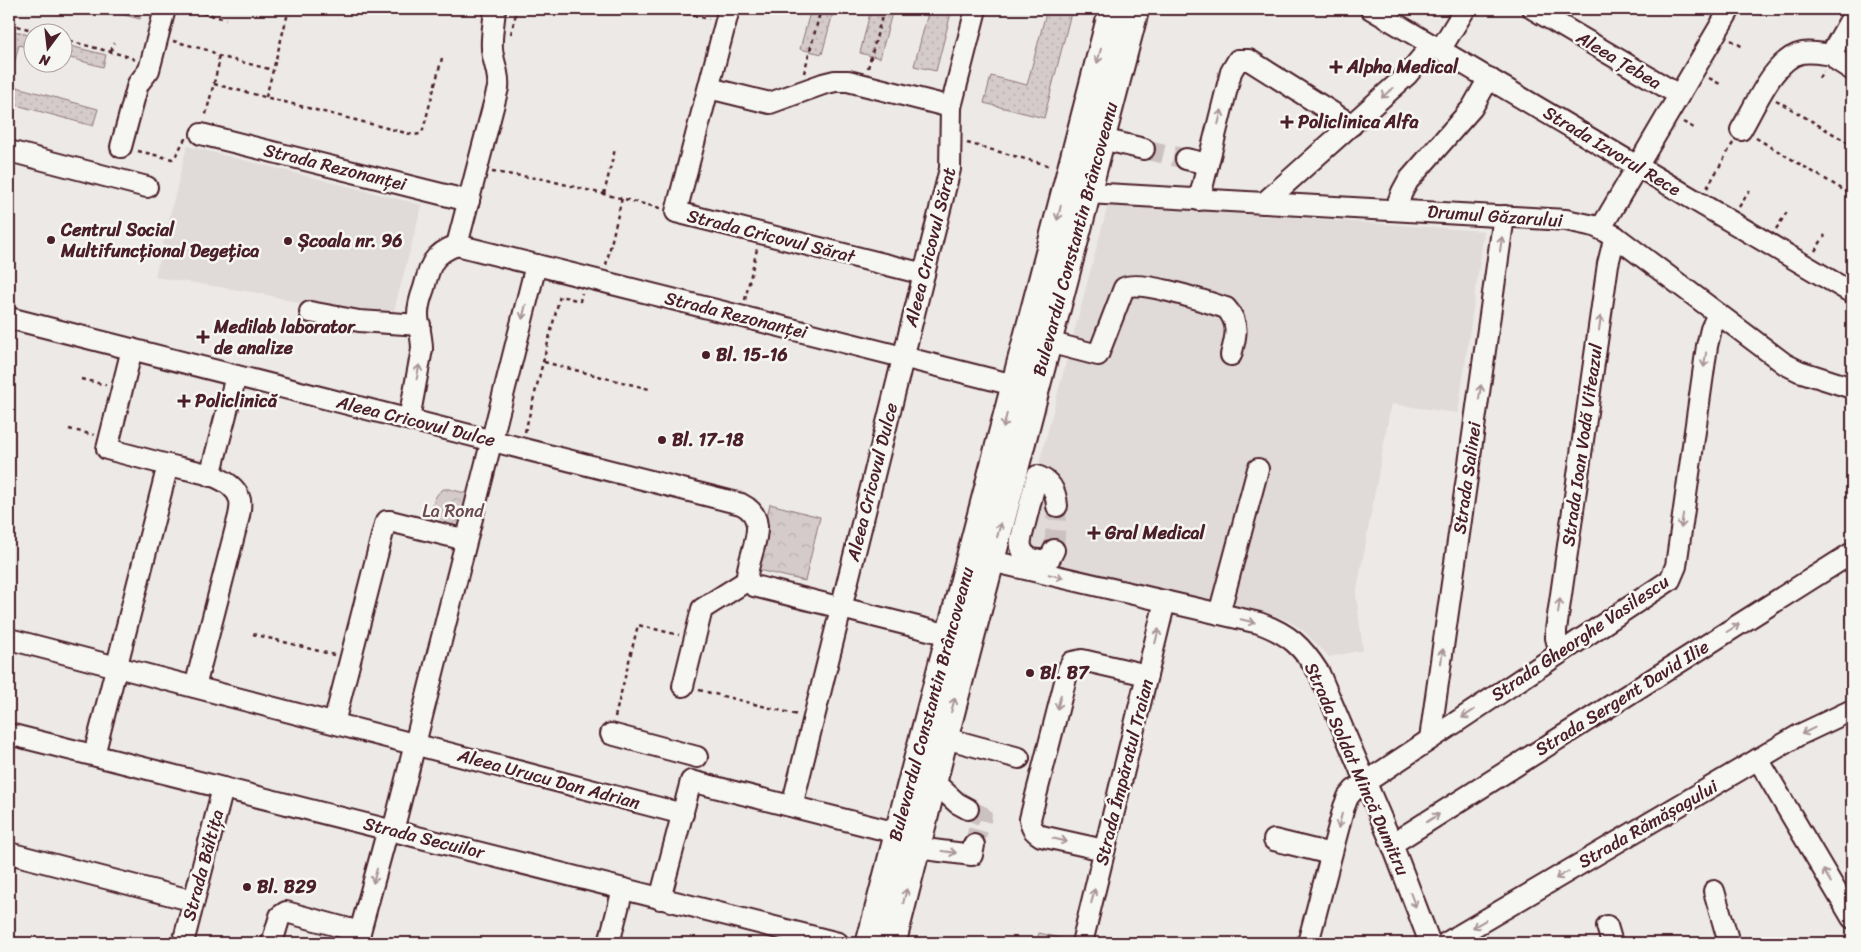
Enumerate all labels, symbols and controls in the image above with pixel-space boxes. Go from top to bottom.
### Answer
street label: Aleea Țebea [1569,21,1668,98]
north arrow [22,22,72,72]
text: N [37,47,54,74]
one-way arrow [1094,48,1104,64]
place label: Alpha Medical [1346,51,1459,83]
marker: Alpha Medical [1329,60,1343,74]
one-way arrow [1381,87,1394,99]
street label: Strada Izvorul Rece [1537,97,1688,205]
street label: Bulevardul Constantin Brâncoveanu [1023,98,1127,380]
place label: Policlinica Alfa [1298,106,1420,138]
one-way arrow [1216,109,1225,125]
marker: Policlinica Alfa [1280,115,1294,129]
street label: Strada Rezonanței [260,134,411,200]
street label: Aleea Cricovul Sărat [894,164,965,331]
street label: Drumul Găzarului [1426,195,1565,237]
street label: Strada Cricovul Sărat [684,200,859,273]
one-way arrow [1053,205,1063,221]
place label: Centrul Social Multifuncțional Degețica [60,214,259,267]
place label: Școala nr. 96 [297,225,402,257]
marker: Centrul Social Multifuncțional Degețica [45,234,57,246]
marker: Școala nr. 96 [282,235,294,247]
one-way arrow [1496,236,1506,252]
street label: Strada Rezonanței [661,282,812,348]
one-way arrow [519,304,528,320]
place label: Medilab laborator de analize [213,311,356,364]
one-way arrow [1595,316,1605,332]
marker: Medilab laborator de analize [196,330,210,344]
place label: Bl. 15-16 [716,339,788,371]
street label: Strada Ioan Vodă Viteazul [1552,341,1612,548]
marker: Bl. 15-16 [700,349,712,361]
one-way arrow [1699,352,1709,368]
one-way arrow [414,364,424,380]
one-way arrow [1475,384,1485,400]
place label: Policlinică [195,385,278,417]
street label: Aleea Cricovul Dulce [332,386,499,456]
marker: Policlinică [177,394,191,408]
street label: Aleea Cricovul Dulce [837,399,907,566]
one-way arrow [1000,413,1009,429]
street label: Strada Salinei [1443,419,1491,536]
place label: Bl. 17-18 [672,424,744,456]
marker: Bl. 17-18 [656,434,668,446]
park label: La Rond [422,495,485,527]
one-way arrow [1677,513,1687,529]
place label: Gral Medical [1104,517,1206,549]
one-way arrow [995,523,1004,539]
marker: Gral Medical [1087,526,1101,540]
street label: Bulevardul Constantin Brâncoveanu [879,563,983,845]
street label: Strada Gheorghe Vasilescu [1484,566,1676,710]
one-way arrow [1047,572,1063,581]
one-way arrow [1555,598,1565,614]
one-way arrow [1239,616,1255,626]
one-way arrow [1726,623,1740,633]
one-way arrow [1153,629,1162,645]
street label: Strada Sergent David Ilie [1528,631,1716,765]
one-way arrow [1437,649,1447,665]
place label: Bl. B7 [1040,657,1090,689]
street label: Strada Soldat Mincă Dumitru [1295,657,1419,881]
marker: Bl. B7 [1024,667,1036,679]
street label: Strada Împăratul Traian [1085,675,1163,869]
one-way arrow [1054,693,1064,709]
one-way arrow [949,697,959,713]
one-way arrow [1461,709,1475,719]
one-way arrow [1801,727,1816,736]
street label: Aleea Urucu Dan Adrian [453,739,644,819]
street label: Strada Rămășagului [1572,770,1725,877]
street label: Strada Băltița [173,806,233,924]
street label: Strada Secuilor [360,808,489,869]
one-way arrow [1426,812,1440,823]
one-way arrow [1335,813,1344,829]
one-way arrow [1052,836,1068,845]
one-way arrow [941,847,957,857]
one-way arrow [370,868,379,884]
one-way arrow [1556,870,1570,880]
one-way arrow [1822,870,1832,884]
place label: Bl. B29 [257,871,317,903]
marker: Bl. B29 [241,881,253,893]
one-way arrow [900,888,910,904]
one-way arrow [1089,888,1098,904]
one-way arrow [1409,892,1419,907]
one-way arrow [1473,919,1487,929]

